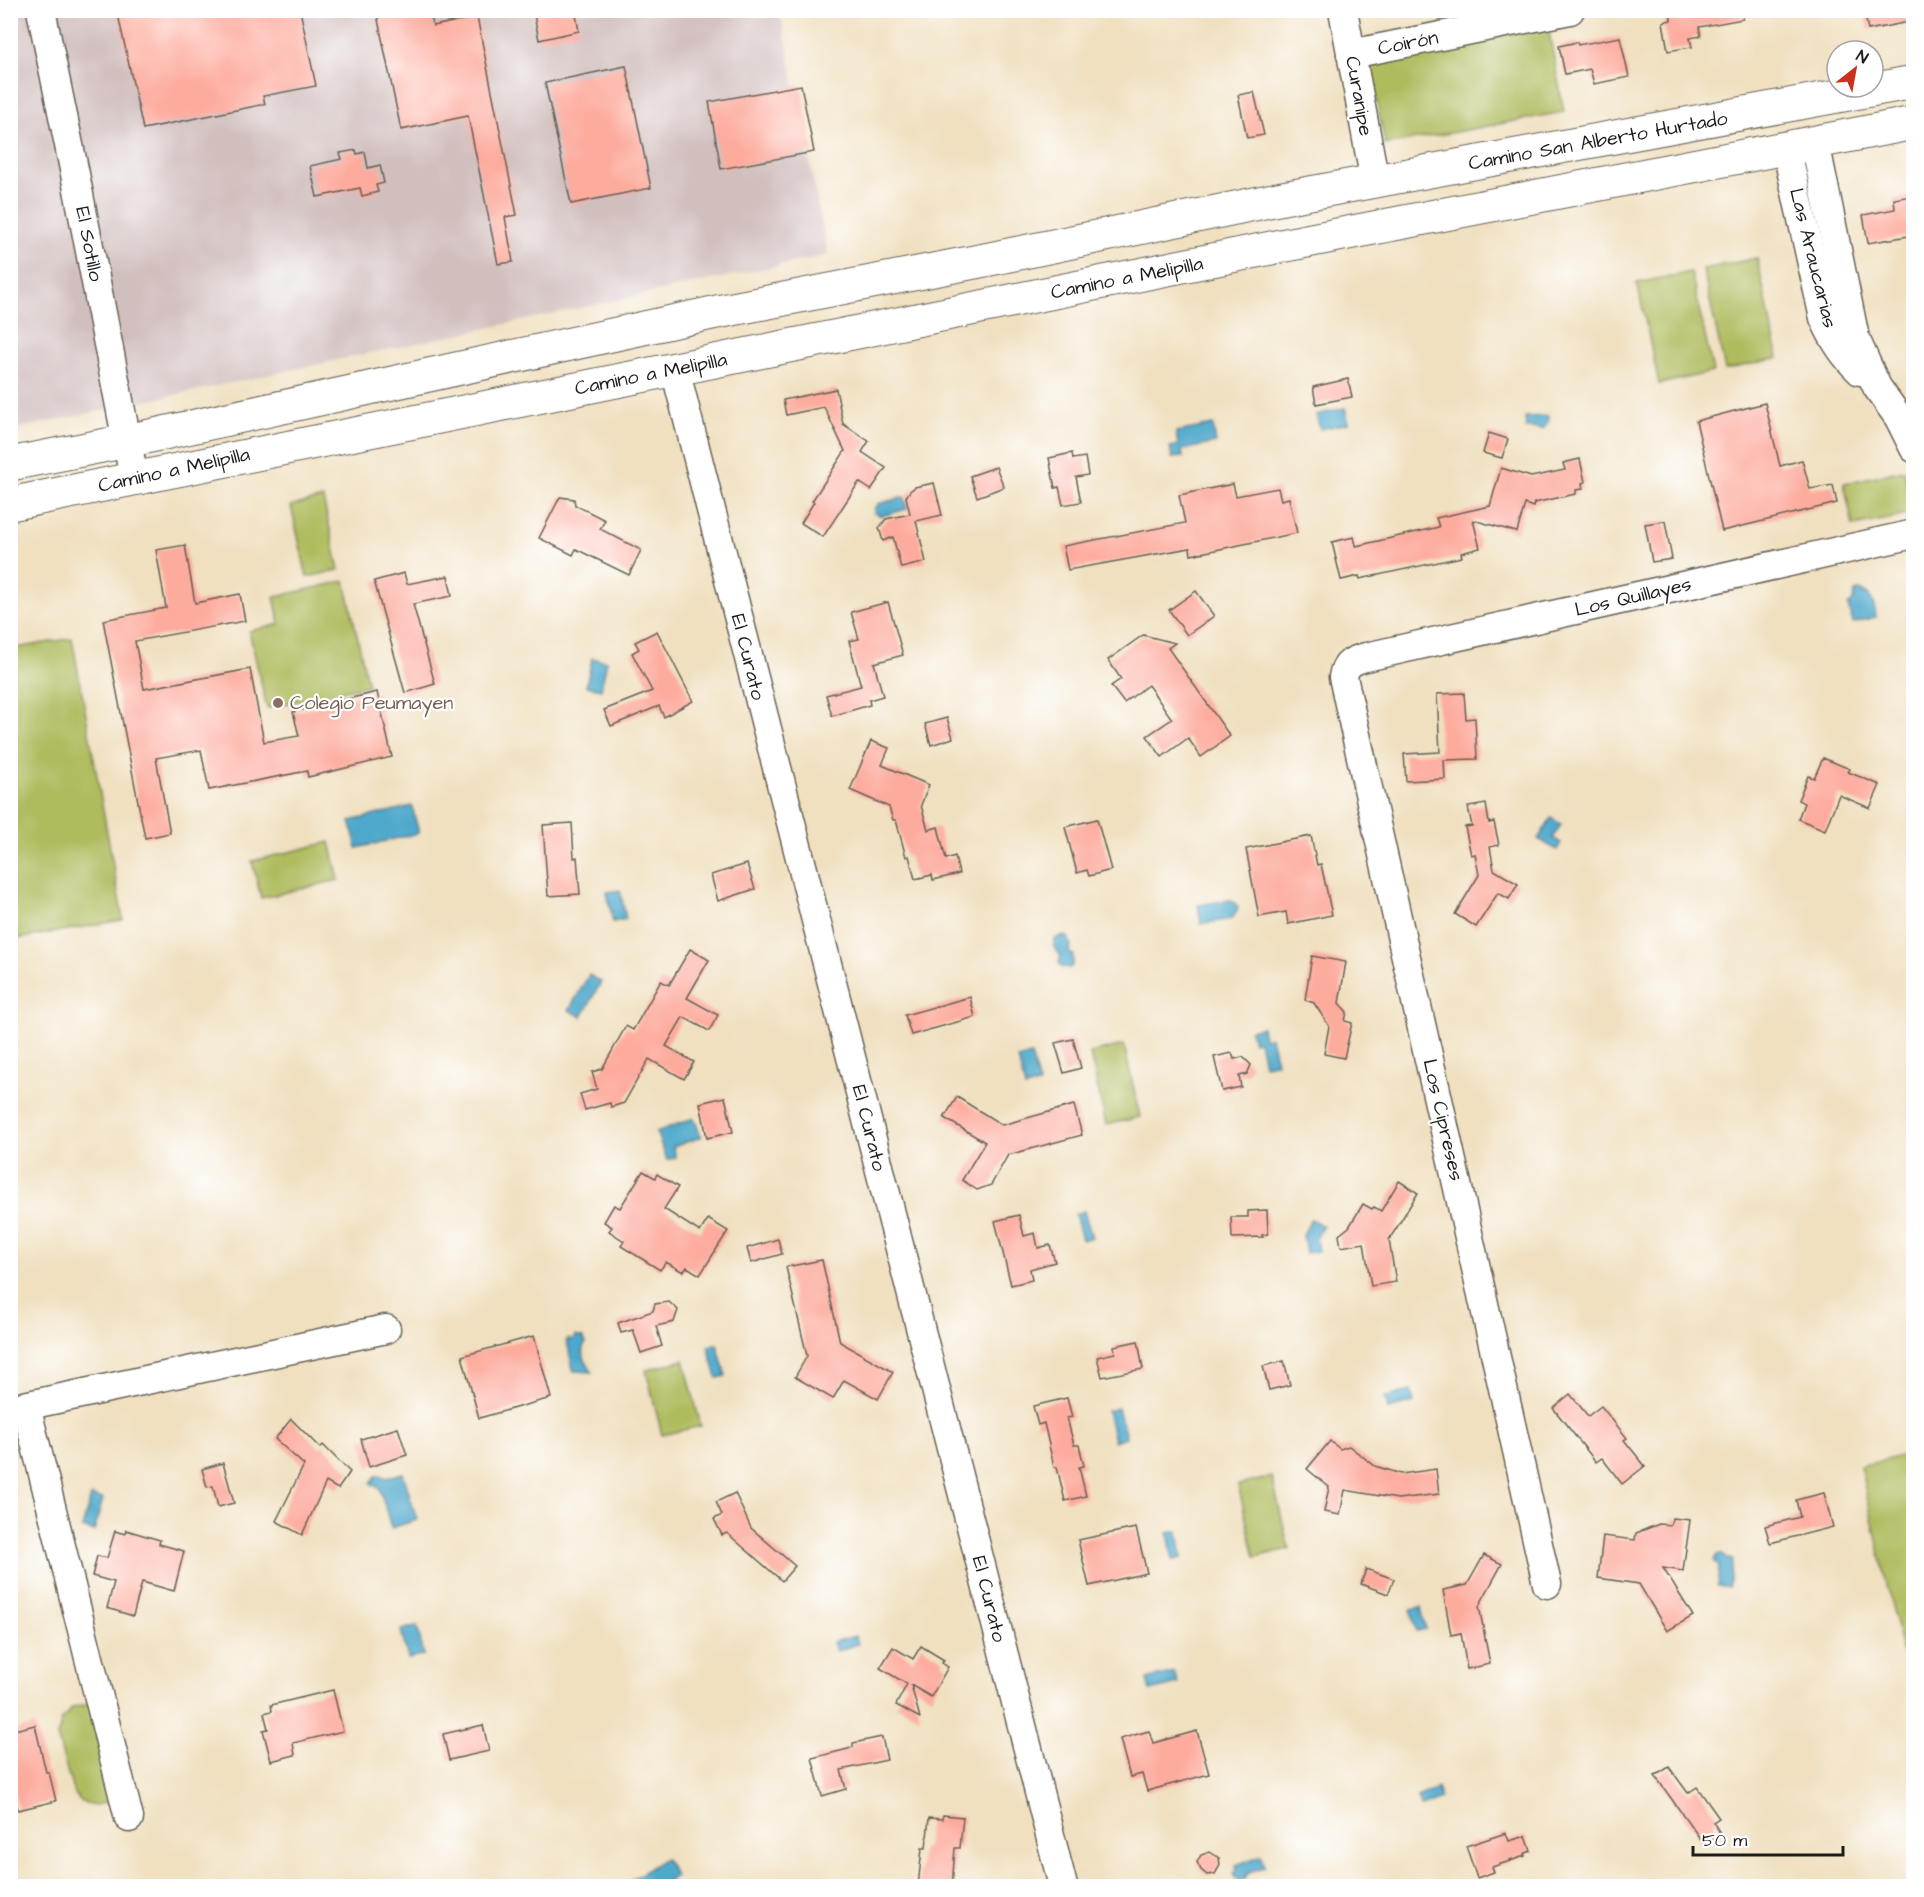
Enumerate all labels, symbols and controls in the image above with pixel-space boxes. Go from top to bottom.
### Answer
street label: Coirón [1376,23,1440,63]
north arrow [1825,39,1885,99]
text: N [1852,45,1872,69]
street label: Curanipe [1338,54,1380,138]
street label: Camino San Alberto Hurtado [1466,104,1730,178]
street label: Las Araucarias [1782,185,1844,331]
street label: El Sotillo [68,204,110,284]
street label: Camino a Melipilla [1048,250,1206,306]
street label: Camino a Melipilla [572,346,730,402]
street label: Camino a Melipilla [96,440,252,500]
street label: Los Quillayes [1572,570,1694,625]
street label: El Curato [724,611,772,703]
place label: Colegio Peumayen [290,689,453,718]
marker: Colegio Peumayen [271,696,285,710]
street label: Los Cipreses [1415,1056,1471,1184]
street label: El Curato [845,1082,893,1174]
street label: El Curato [965,1553,1013,1645]
scale bar [1693,1819,1843,1857]
text: 50 m [1702,1828,1747,1853]

